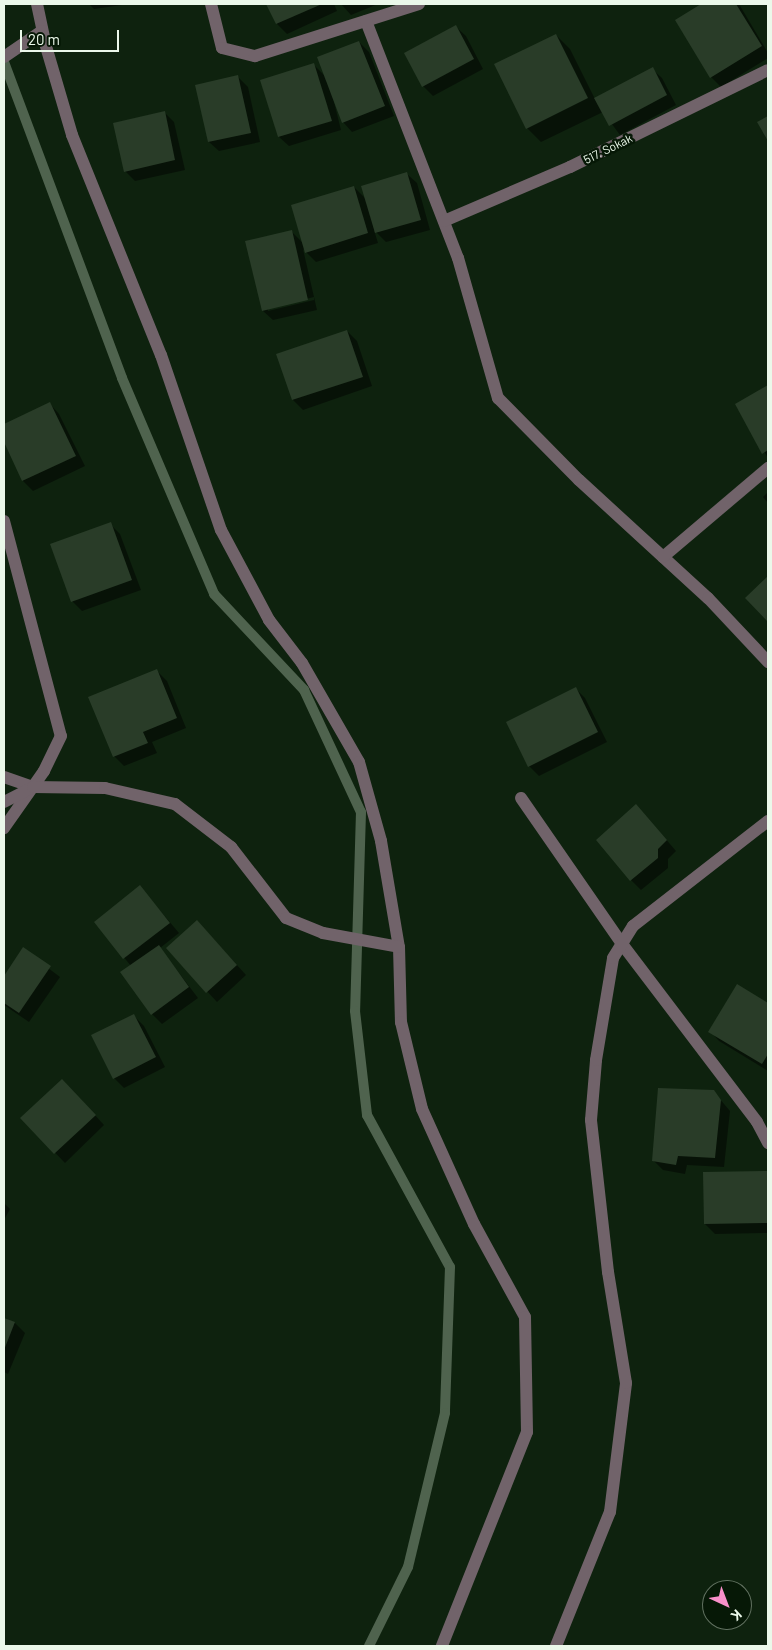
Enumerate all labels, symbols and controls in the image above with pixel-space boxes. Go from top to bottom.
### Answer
scale bar [22,20,121,52]
text: 20 m [28,30,60,48]
street label: 517. Sokak [581,131,635,167]
north arrow [702,1580,752,1630]
text: K [728,1606,746,1625]

